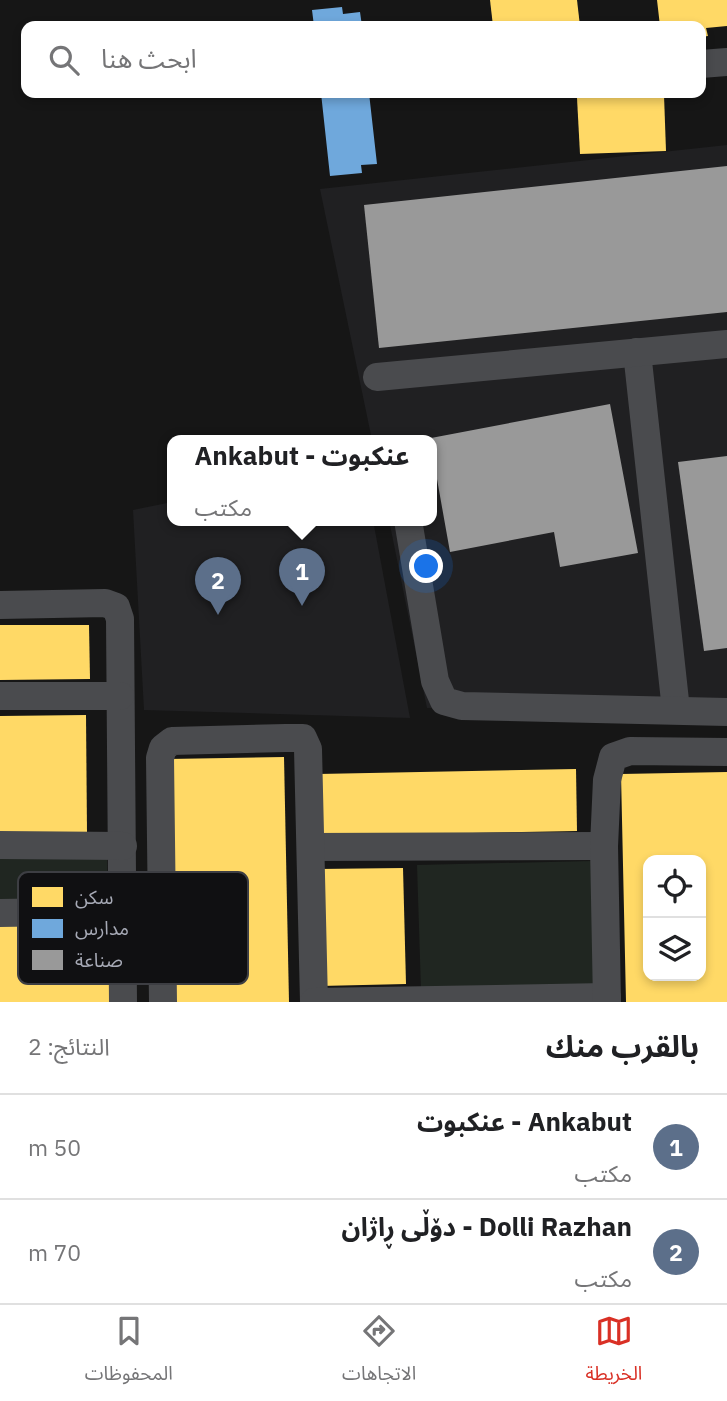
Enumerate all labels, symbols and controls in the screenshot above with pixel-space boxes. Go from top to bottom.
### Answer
search box [21,21,706,98]
icon: search [45,41,83,79]
text: ابحث هنا [101,41,197,75]
popup [167,435,437,526]
text: Ankabut - عنکبوت [194,438,410,472]
text: مكتب [194,492,252,522]
pin: 1 [279,548,325,606]
your location [409,549,443,583]
pin: 2 [195,557,241,615]
map controls [643,855,706,981]
button: locate [643,855,706,918]
legend [18,872,248,984]
text: سكن [75,885,113,909]
text: مدارس [75,916,129,940]
button: layers [643,918,706,981]
text: صناعة [75,948,123,972]
text: بالقرب منك [546,1026,699,1065]
text: النتائج: 2 [28,1031,110,1061]
text: Ankabut - عنکبوت [417,1104,632,1138]
text: 50 m [28,1132,81,1162]
text: 1 [669,1132,683,1162]
text: مكتب [575,1158,632,1188]
text: Dolli Razhan - دۆڵی ڕاژان [342,1209,632,1243]
text: 70 m [28,1237,81,1267]
text: 2 [669,1237,683,1267]
text: مكتب [575,1263,632,1293]
tab: المحفوظات [85,1312,173,1394]
tab: الاتجاهات [342,1312,416,1394]
tab: الخريطة [585,1312,642,1394]

